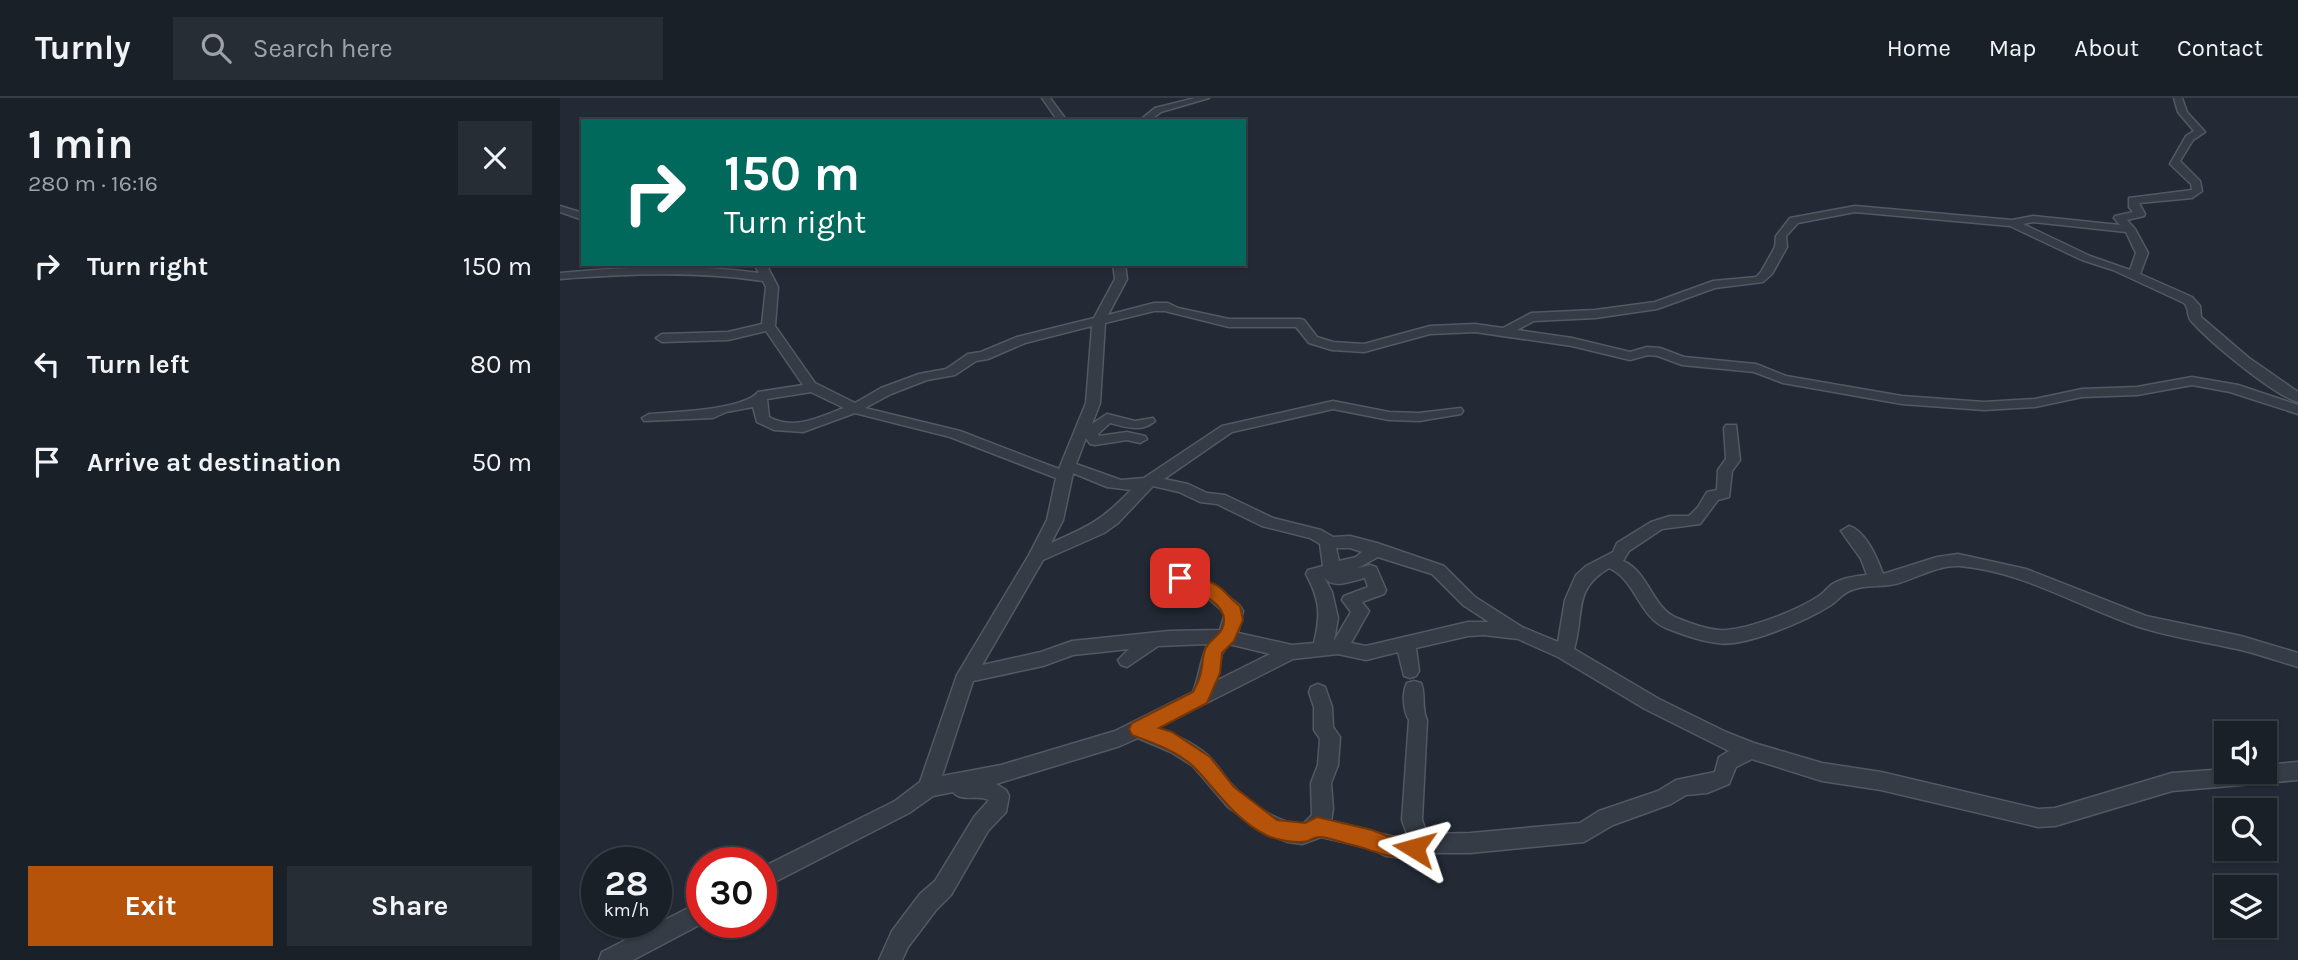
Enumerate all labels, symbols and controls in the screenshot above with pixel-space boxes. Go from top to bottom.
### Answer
search box [173,17,663,80]
text: Turnly [35,29,131,67]
icon: search [197,29,235,67]
text: Search here [253,33,393,64]
text: Home [1887,34,1951,62]
text: Map [1989,34,2036,62]
text: About [2074,34,2139,62]
text: Contact [2177,34,2263,62]
text: 1 min [28,119,133,169]
button: close [458,121,532,195]
text: 150 m [724,145,860,202]
icon: right [609,147,700,238]
text: 280 m · 16:16 [28,170,158,197]
text: Turn right [724,204,866,241]
icon: right [28,247,66,285]
text: Turn right [87,251,208,282]
text: 150 m [463,251,532,282]
icon: left [28,345,66,383]
text: Turn left [87,349,189,380]
text: 80 m [470,349,532,380]
icon: arrive [28,443,66,481]
text: Arrive at destination [87,447,341,478]
text: 50 m [471,447,532,478]
pin [1150,548,1210,608]
icon: arrive [1161,559,1199,597]
map controls [2214,721,2277,938]
button: sound [2214,721,2277,784]
button: search [2214,798,2277,861]
position arrow [1377,811,1451,885]
speed limit sign: 30 [686,847,777,938]
text: 28 [605,863,648,904]
button: Exit [28,866,273,946]
button: Share [287,866,532,946]
button: layers [2214,875,2277,938]
text: km/h [604,899,649,921]

